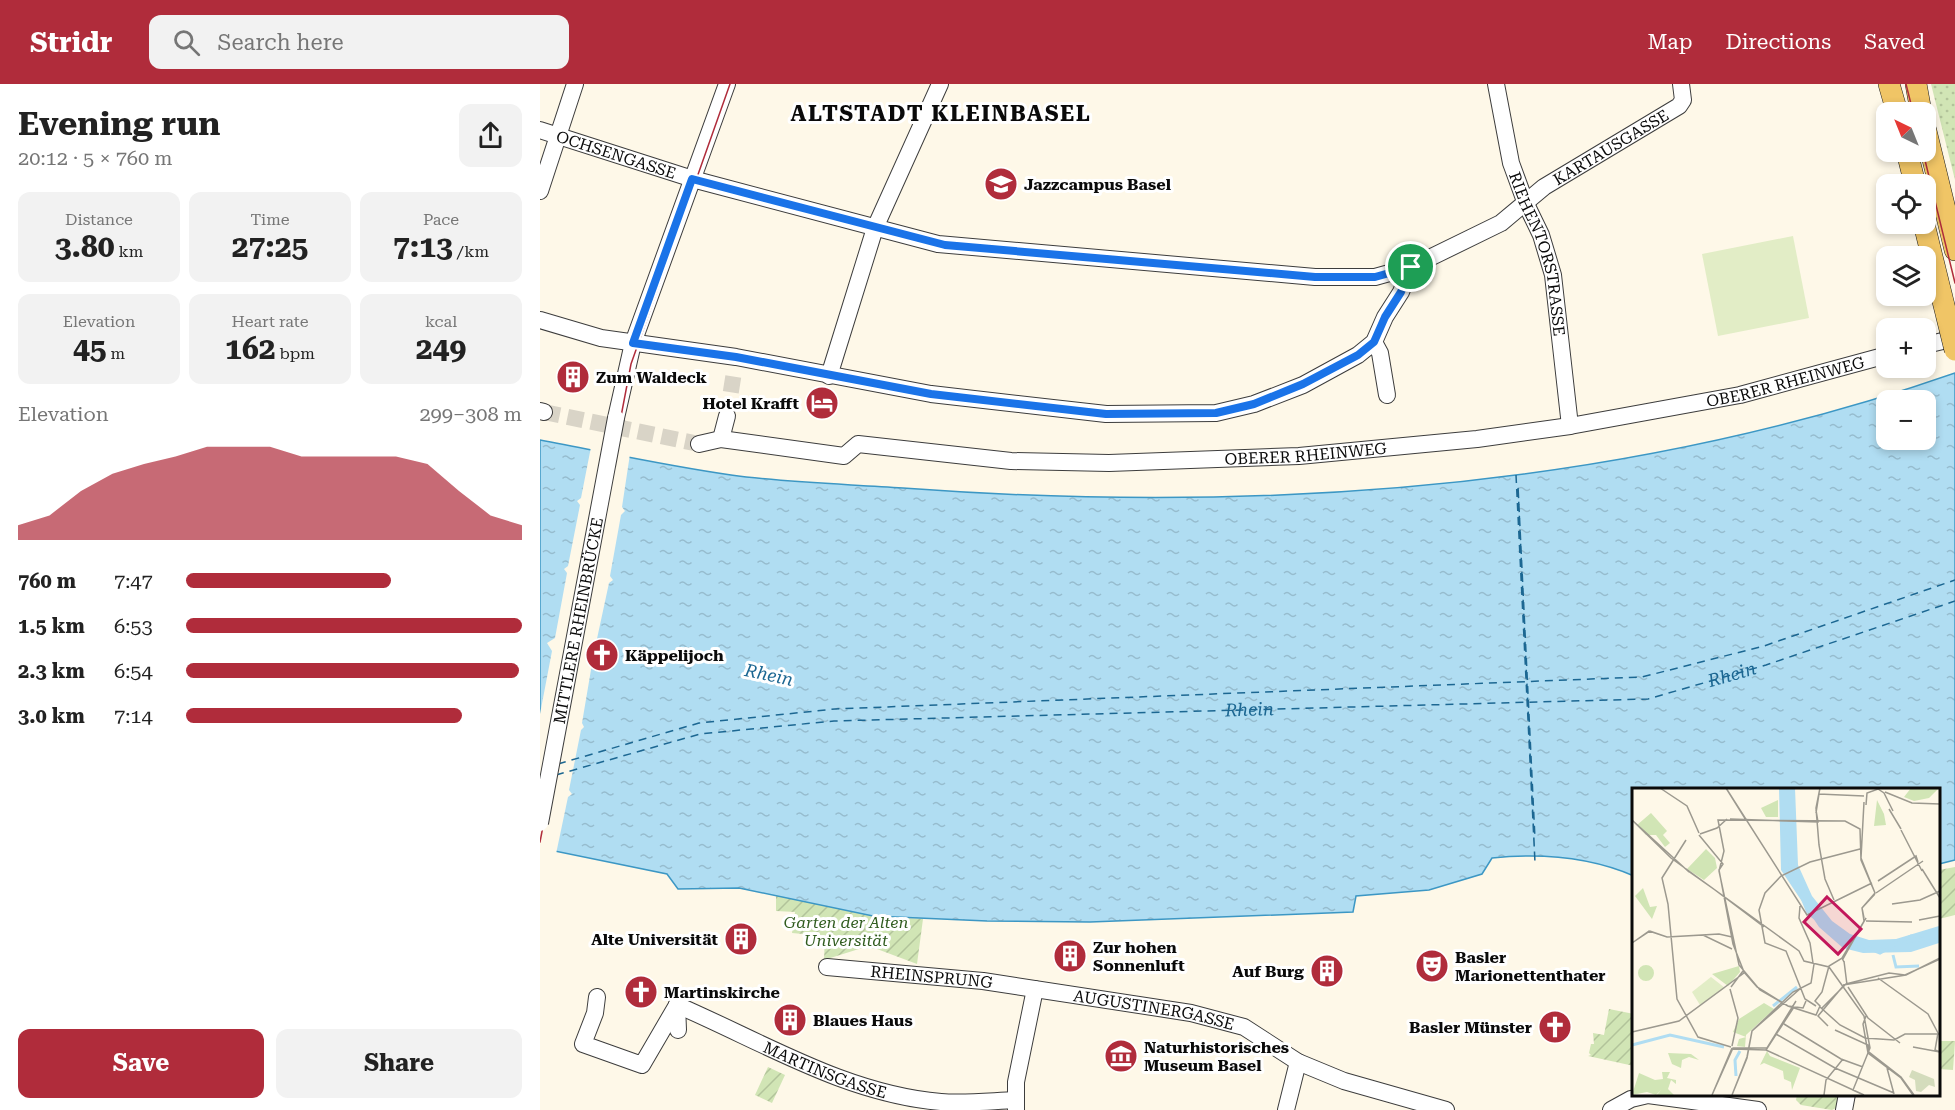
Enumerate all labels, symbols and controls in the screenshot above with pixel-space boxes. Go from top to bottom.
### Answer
search box [149,15,569,69]
text: Stridr [30,26,113,59]
icon: search [170,26,203,59]
text: Search here [218,30,344,55]
text: Map [1648,30,1692,54]
text: Directions [1725,30,1831,54]
text: Saved [1864,30,1925,54]
district label: ALTSTADT KLEINBASEL [791,101,1091,126]
north arrow [1876,102,1936,162]
map controls [1876,102,1936,450]
text: Evening run [18,104,220,143]
button: share [459,104,522,167]
street label: KARTAUSGASSE [1550,106,1672,189]
street label: OCHSENGASSE [554,127,678,183]
text: 20:12 · 5 × 760 m [18,146,173,170]
school or university icon: Jazzcampus Basel [983,166,1019,202]
street label: RIEHENTORSTRASSE [1505,169,1569,337]
button: locate [1876,174,1936,234]
place label: Jazzcampus Basel [1024,175,1172,194]
text: Distance [65,210,133,229]
text: Time [250,210,290,229]
text: Pace [423,210,459,229]
text: 3.80 [55,229,115,264]
text: 27:25 [232,229,308,264]
text: 7:13 [393,229,453,264]
pin [1385,241,1436,292]
text: km [115,242,143,261]
text: /km [453,242,489,261]
button: layers [1876,246,1936,306]
icon: arrive [1394,250,1427,283]
text: Elevation [63,312,135,331]
text: Heart rate [232,312,308,331]
text: kcal [425,312,457,331]
button: + [1876,318,1936,378]
text: 45 [73,331,106,366]
text: 162 [225,331,275,366]
text: 249 [416,331,466,366]
text: m [106,344,125,363]
text: bpm [275,344,315,363]
street label: OBERER RHEINWEG [1705,352,1867,411]
building icon: Zum Waldeck [555,359,591,395]
place label: Zum Waldeck [596,368,707,387]
hotel icon: Hotel Krafft [804,385,840,421]
button: − [1876,390,1936,450]
place label: Hotel Krafft [702,394,800,413]
text: Elevation [18,402,109,426]
text: 299–308 m [419,402,522,426]
street label: OBERER RHEINWEG [1224,439,1388,469]
street label: MITTLERE RHEINBRÜCKE [550,516,607,725]
text: 760 m [18,569,76,593]
text: 7:47 [114,569,153,593]
text: 1.5 km [18,614,85,638]
text: 6:53 [114,614,153,638]
church icon: Käppelijoch [584,637,620,673]
place label: Käppelijoch [625,646,724,665]
water label: Rhein [1704,657,1758,691]
text: 2.3 km [18,659,85,683]
text: 6:54 [114,659,153,683]
water label: Rhein [742,659,795,690]
water label: Rhein [1224,698,1274,720]
text: 3.0 km [18,704,85,728]
text: 7:14 [114,704,153,728]
inset map [1632,788,1940,1095]
park label: Garten der Alten Universität [784,913,908,950]
building icon: Alte Universität [723,921,759,957]
place label: Alte Universität [591,930,718,949]
building icon: Zur hohen Sonnenluft [1052,938,1088,974]
place label: Zur hohen Sonnenluft [1093,938,1185,975]
theatre icon: Basler Marionettenthater [1414,948,1450,984]
place label: Basler Marionettenthater [1455,948,1606,985]
building icon: Auf Burg [1309,953,1345,989]
street label: RHEINSPRUNG [870,962,995,992]
place label: Auf Burg [1232,962,1304,981]
church icon: Martinskirche [623,974,659,1010]
place label: Martinskirche [664,983,780,1002]
street label: AUGUSTINERGASSE [1072,986,1236,1034]
building icon: Blaues Haus [772,1002,808,1038]
church icon: Basler Münster [1537,1009,1573,1045]
place label: Blaues Haus [813,1011,913,1030]
place label: Basler Münster [1409,1018,1532,1037]
button: Save [18,1029,264,1098]
button: Share [276,1029,522,1098]
street label: MARTINSGASSE [760,1038,889,1102]
museum icon: Naturhistorisches Museum Basel [1103,1038,1139,1074]
place label: Naturhistorisches Museum Basel [1144,1038,1289,1075]

